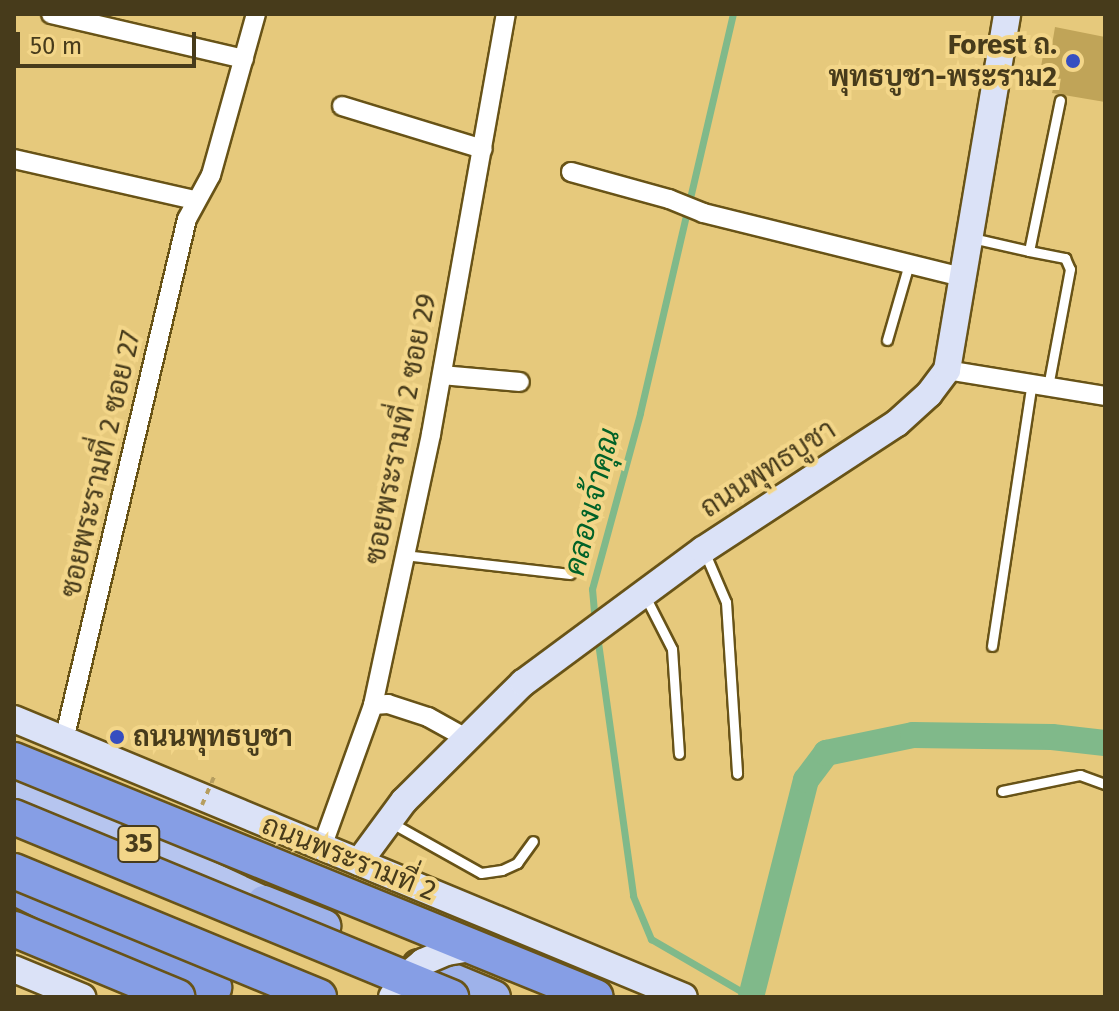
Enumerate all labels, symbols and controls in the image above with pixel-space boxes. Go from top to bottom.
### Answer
scale bar [20,16,200,66]
place label: Forest ถ. พุทธบูชา-พระราม2 [829,28,1057,94]
text: 50 m [30,32,82,60]
marker: Forest ถ. พุทธบูชา-พระราม2 [1064,52,1082,70]
street label: ซอยพระรามที่ 2 ซอย 29 [358,291,444,567]
street label: ซอยพระรามที่ 2 ซอย 27 [54,327,148,601]
street label: ถนนพุทธบูชา [694,413,842,525]
water label: คลองเจ้าคุณ [556,425,628,579]
place label: ถนนพุทธบูชา [133,720,293,754]
marker: ถนนพุทธบูชา [108,728,126,746]
street label: ถนนพระรามที่ 2 [257,808,441,908]
road number: 35 [117,822,161,866]

